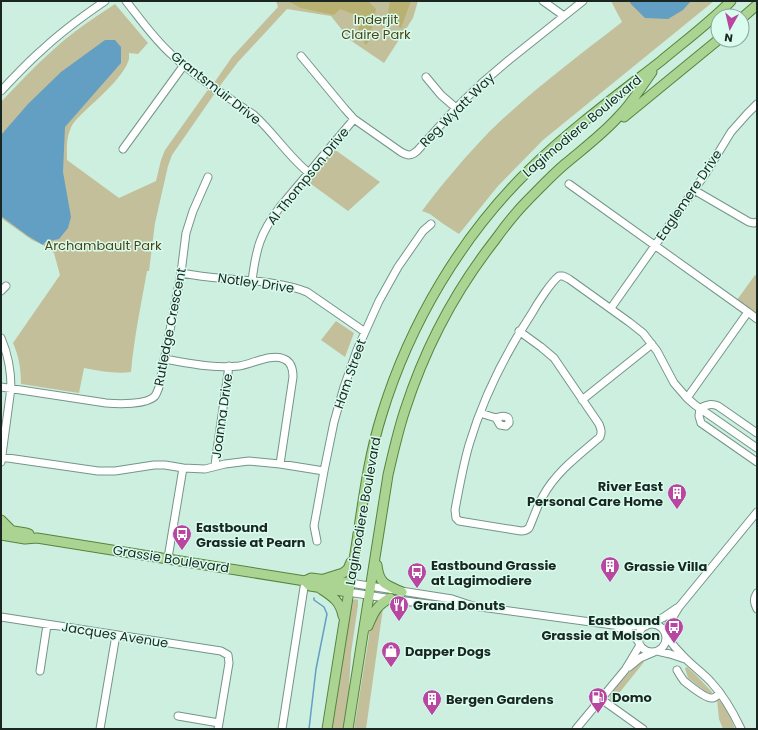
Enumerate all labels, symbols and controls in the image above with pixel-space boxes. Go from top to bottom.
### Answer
north arrow [710,8,750,48]
park label: Inderjit Claire Park [341,10,411,44]
text: N [723,29,734,46]
street label: Grantsmuir Drive [167,47,265,129]
street label: Reg Wyatt Way [415,68,499,152]
street label: Lagimodiere Boulevard [518,70,646,182]
street label: Al Thompson Drive [263,123,353,229]
street label: Eaglemere Drive [652,146,726,244]
park label: Archambault Park [44,236,162,255]
street label: Rutledge Crescent [149,266,191,388]
street label: Notley Drive [217,268,295,298]
street label: Ham Street [329,336,371,411]
street label: Joanna Drive [207,372,237,460]
street label: Lagimodiere Boulevard [341,435,385,587]
place label: River East Personal Care Home [527,477,663,511]
building icon: River East Personal Care Home [666,482,688,510]
place label: Eastbound Grassie at Pearn [196,518,306,552]
bus stop icon: Eastbound Grassie at Pearn [171,523,193,551]
street label: Grassie Boulevard [111,540,231,578]
building icon: Grassie Villa [599,555,621,583]
place label: Eastbound Grassie at Lagimodiere [431,556,556,590]
place label: Grassie Villa [624,557,707,576]
bus stop icon: Eastbound Grassie at Lagimodiere [406,561,428,589]
restaurant icon: Grand Donuts [388,594,410,622]
place label: Grand Donuts [413,596,505,615]
place label: Eastbound Grassie at Molson [541,611,660,645]
bus stop icon: Eastbound Grassie at Molson [663,616,685,644]
street label: Jacques Avenue [60,617,170,653]
shop icon: Dapper Dogs [380,640,402,668]
place label: Dapper Dogs [405,642,491,661]
fuel station icon: Domo [587,686,609,714]
building icon: Bergen Gardens [421,688,443,716]
place label: Domo [612,688,652,707]
place label: Bergen Gardens [446,690,554,709]

